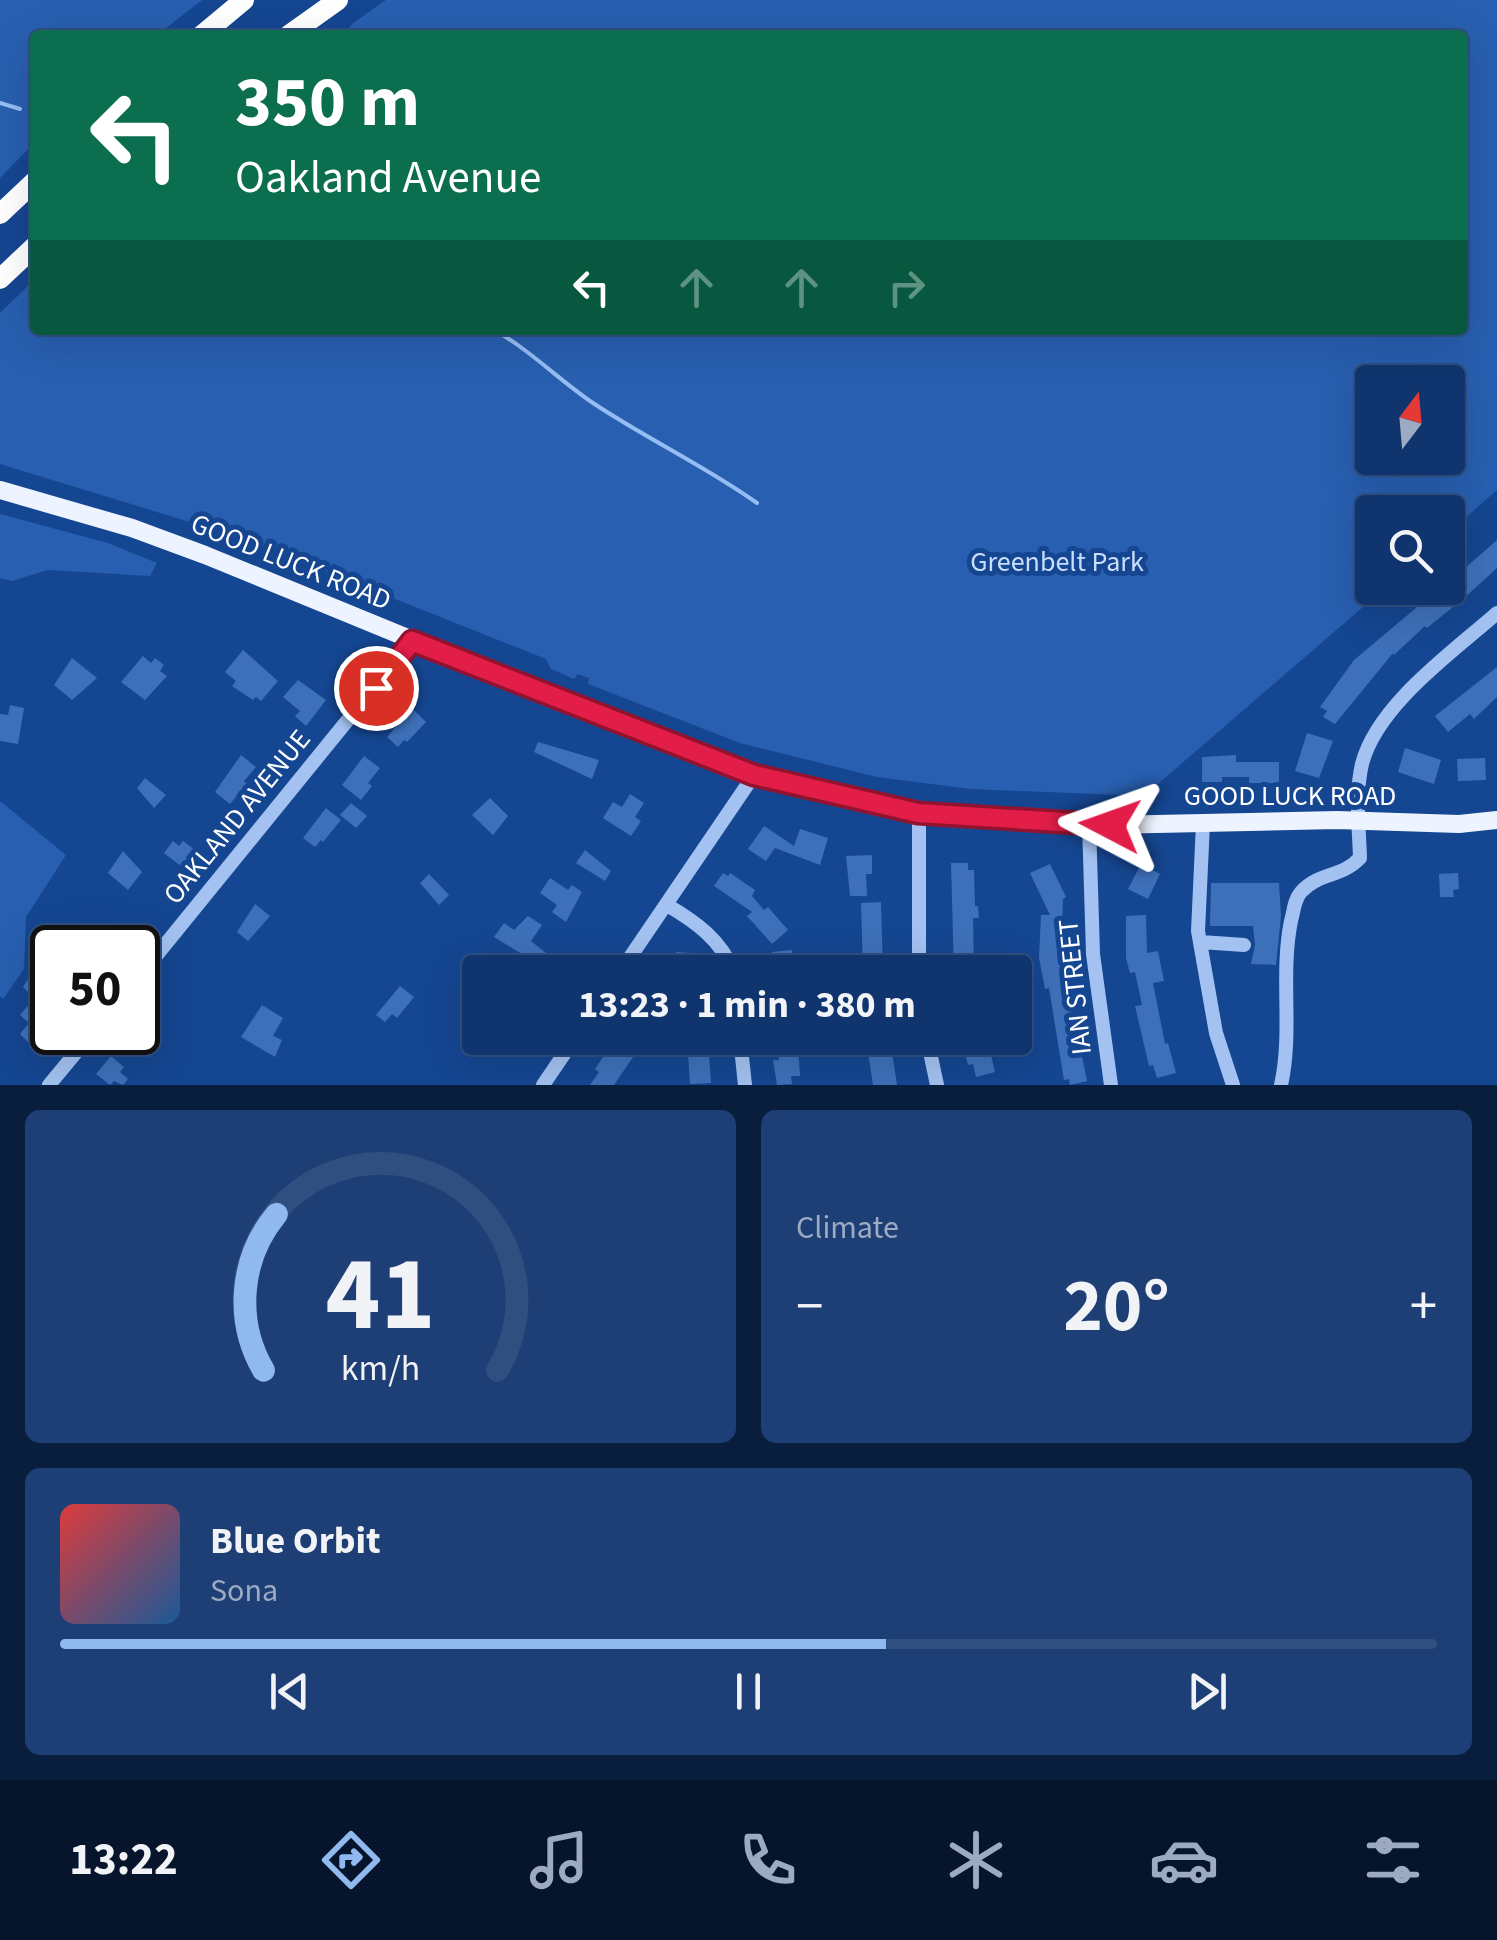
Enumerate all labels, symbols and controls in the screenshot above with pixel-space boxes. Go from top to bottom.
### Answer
text: 350 m [235,53,420,153]
icon: left [70,70,200,200]
text: Oakland Avenue [235,146,541,210]
icon: left [564,260,619,315]
icon: ahead [669,260,724,315]
icon: ahead [774,260,829,315]
icon: right [879,260,934,315]
north arrow [1355,365,1465,475]
map controls [1355,365,1465,605]
button: search [1355,495,1465,605]
street label: GOOD LUCK ROAD [185,504,397,620]
park label: Greenbelt Park [970,542,1144,582]
pin [334,646,419,731]
icon: arrive [349,661,404,716]
street label: OAKLAND AVENUE [154,721,320,913]
position arrow [1058,773,1162,877]
street label: GOOD LUCK ROAD [1184,776,1396,816]
street label: IAN STREET [1048,917,1102,1057]
speed limit sign: 50 [30,925,160,1055]
text: 13:23 · 1 min · 380 m [578,978,916,1032]
text: Climate [796,1205,899,1251]
text: 41 [326,1222,435,1370]
text: 20° [1063,1253,1170,1360]
text: − [796,1268,823,1346]
text: + [1410,1268,1437,1346]
text: km/h [341,1343,420,1394]
text: Blue Orbit [210,1514,381,1568]
text: Sona [210,1568,278,1614]
icon: previous [262,1664,317,1719]
icon: pause [721,1664,776,1719]
icon: next [1180,1664,1235,1719]
icon: directions [316,1825,386,1895]
icon: music [524,1825,594,1895]
icon: phone [733,1825,803,1895]
icon: climate [941,1825,1011,1895]
icon: car [1149,1825,1219,1895]
icon: filters [1358,1825,1428,1895]
text: 13:22 [69,1828,178,1892]

